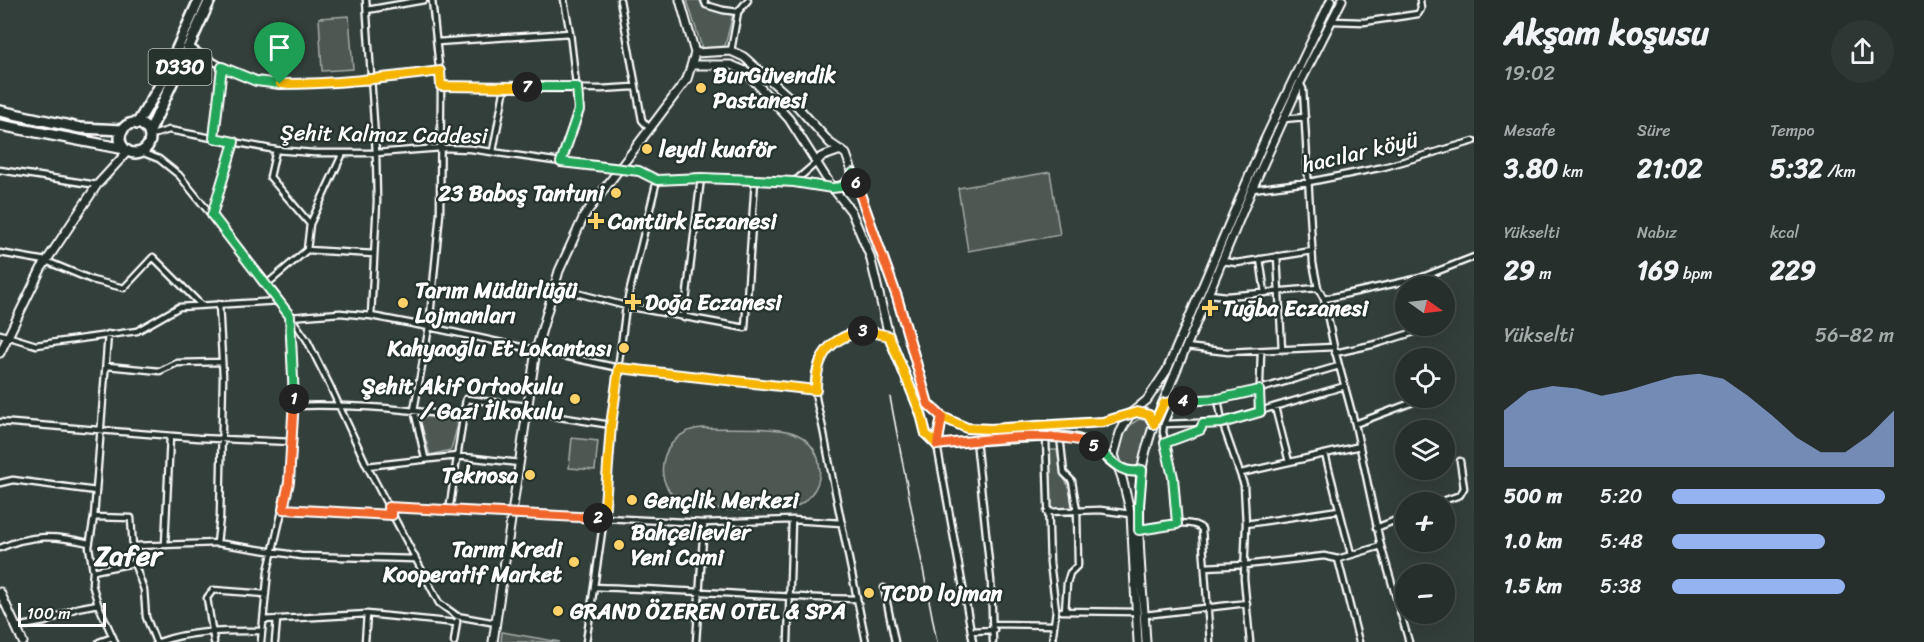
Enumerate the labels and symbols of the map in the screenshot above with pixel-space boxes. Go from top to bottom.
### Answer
pin [254,22,305,84]
road number: D330 [148,49,212,85]
place label: BurGüvendik Pastanesi [713,56,836,120]
pin: 7 [512,72,542,102]
marker: BurGüvendik Pastanesi [694,81,708,95]
street label: Şehit Kalmaz Caddesi [280,113,489,155]
street label: hacılar köyü [1297,119,1423,184]
place label: leydi kuaför [658,130,778,169]
marker: leydi kuaför [640,142,654,156]
pin: 6 [841,168,871,198]
place label: 23 Baboş Tantuni [437,174,606,213]
marker: 23 Baboş Tantuni [609,186,623,200]
place label: Cantürk Eczanesi [607,202,777,241]
marker: Cantürk Eczanesi [589,214,603,228]
place label: Tarım Müdürlüğü Lojmanları [415,271,578,335]
north arrow [1395,276,1455,336]
place label: Doğa Eczanesi [645,283,783,322]
place label: Tuğba Eczanesi [1222,289,1370,328]
marker: Doğa Eczanesi [626,295,640,309]
marker: Tarım Müdürlüğü Lojmanları [396,296,410,310]
marker: Tuğba Eczanesi [1203,301,1217,315]
pin: 3 [848,316,878,346]
place label: Kahyaoğlu Et Lokantası [386,329,612,368]
marker: Kahyaoğlu Et Lokantası [617,341,631,355]
place label: Şehit Akif Ortaokulu / Gazi İlkokulu [360,367,563,431]
pin: 1 [279,384,309,414]
pin: 4 [1168,386,1198,416]
marker: Şehit Akif Ortaokulu / Gazi İlkokulu [568,392,582,406]
pin: 5 [1079,431,1109,461]
place label: Teknosa [442,456,519,495]
marker: Teknosa [523,468,537,482]
place label: Gençlik Merkezi [643,481,801,520]
marker: Gençlik Merkezi [625,493,639,507]
pin: 2 [583,503,613,533]
place label: Bahçelievler Yeni Cami [631,513,752,577]
place label: Tarım Kredi Kooperatif Market [382,530,564,594]
district label: Zafer [93,531,164,580]
marker: Bahçelievler Yeni Cami [612,538,626,552]
marker: Tarım Kredi Kooperatif Market [567,555,581,569]
place label: TCDD lojman [881,574,1002,613]
marker: TCDD lojman [862,586,876,600]
place label: GRAND ÖZEREN OTEL & SPA [569,592,846,631]
scale bar [18,600,106,628]
marker: GRAND ÖZEREN OTEL & SPA [551,604,565,618]

